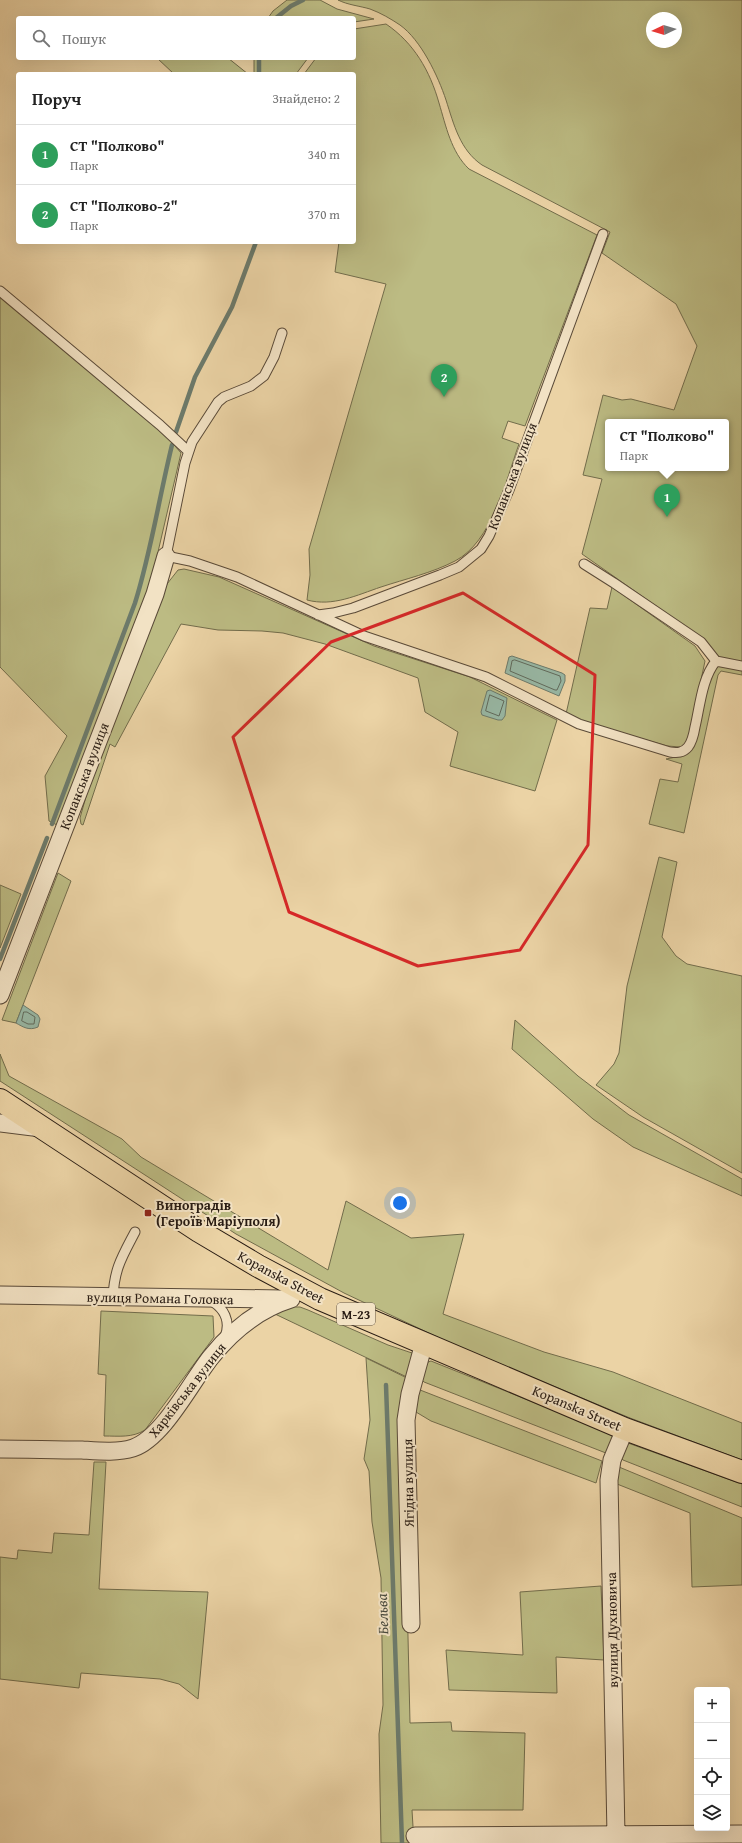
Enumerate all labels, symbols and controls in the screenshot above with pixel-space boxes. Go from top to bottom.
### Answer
north arrow [646,12,682,48]
search box [16,16,356,60]
icon: search [30,27,52,49]
text: Пошук [62,28,106,49]
text: Поруч [32,86,81,111]
text: Знайдено: 2 [272,89,340,108]
text: СТ "Полково" [70,135,164,156]
text: 1 [42,145,48,164]
text: 340 m [308,145,340,164]
text: Парк [70,156,98,175]
text: СТ "Полково-2" [70,195,178,216]
text: 2 [42,205,48,224]
text: 370 m [308,205,340,224]
text: Парк [70,216,98,235]
pin: 2 [431,364,457,397]
street label: Копанська вулиця [482,419,542,533]
popup [605,419,729,471]
text: СТ "Полково" [620,425,714,446]
text: Парк [620,446,648,465]
pin: 1 [654,484,680,517]
street label: Копанська вулиця [54,719,114,833]
your location [390,1193,410,1213]
place label: Виноградів (Героїв Маріуполя) [156,1195,281,1231]
marker: Виноградів (Героїв Маріуполя) [143,1208,153,1218]
street label: Kopanska Street [234,1246,328,1308]
street label: вулиця Романа Головка [86,1287,234,1309]
road number: М-23 [337,1303,375,1325]
street label: Харківська вулиця [143,1338,231,1442]
street label: Kopanska Street [529,1380,625,1436]
street label: Ягідна вулиця [397,1439,419,1528]
street label: вулиця Духновича [601,1572,623,1688]
water label: Бельва [371,1593,393,1635]
map controls [694,1687,730,1831]
button: + [694,1687,730,1723]
button: − [694,1723,730,1759]
button: locate [694,1759,730,1795]
button: layers [694,1795,730,1831]

